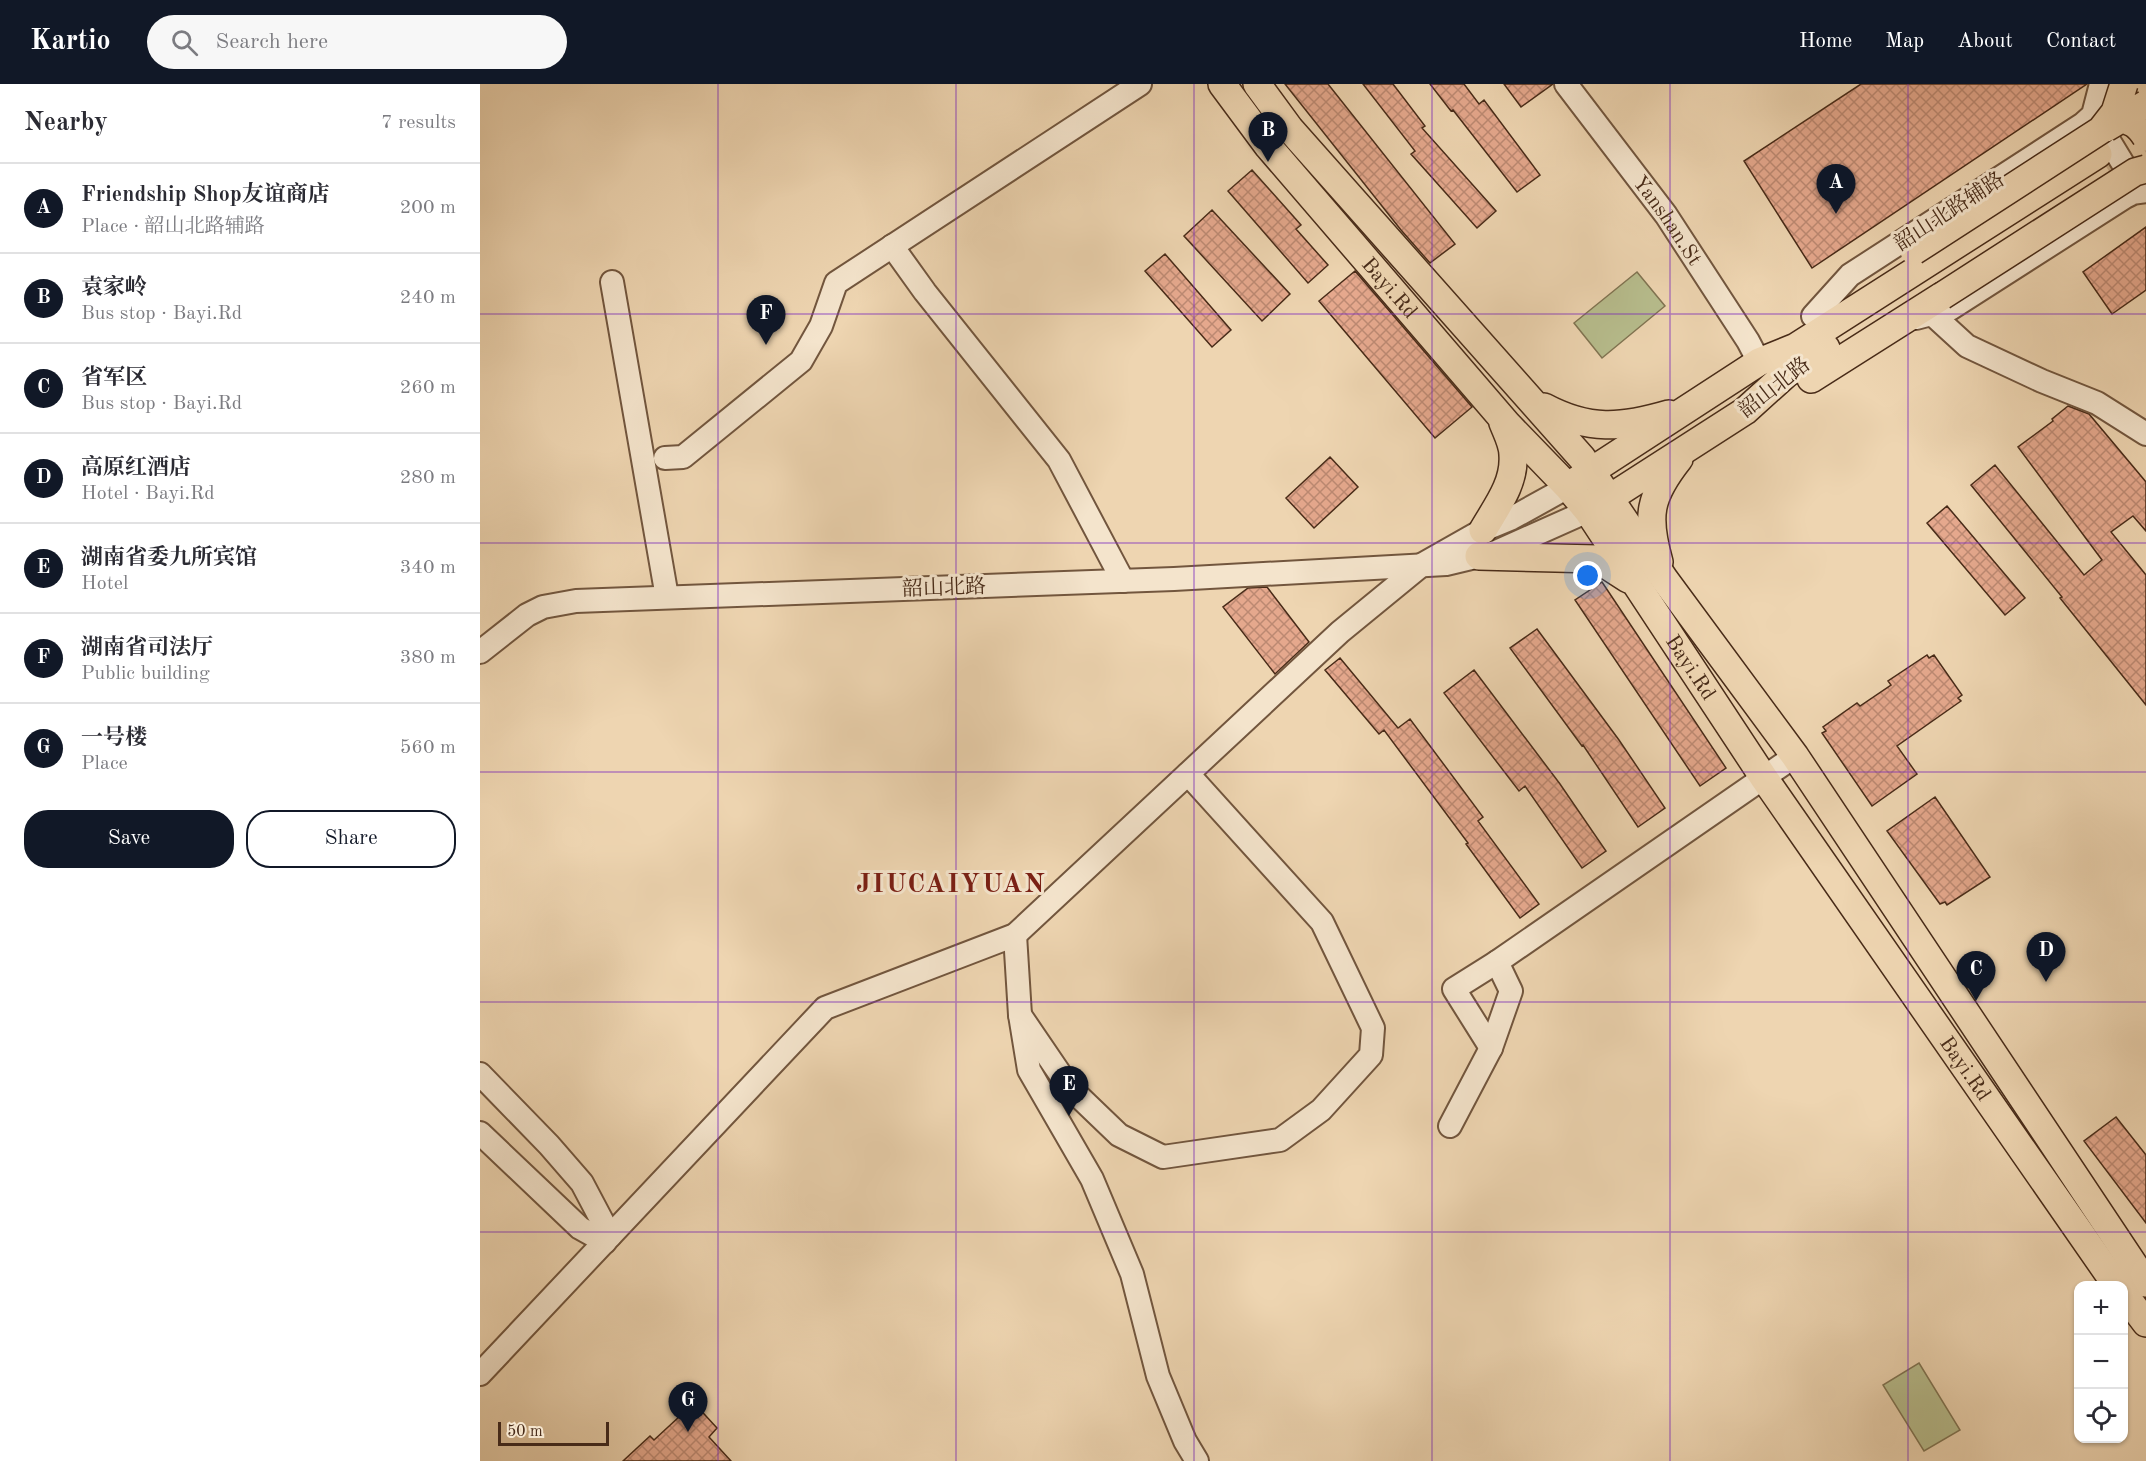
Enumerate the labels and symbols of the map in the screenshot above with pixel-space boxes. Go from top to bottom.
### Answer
pin: B [1248,112,1288,162]
pin: A [1816,164,1856,214]
street label: 韶山北路辅路 [1890,167,2008,255]
street label: Yanshan.St [1628,172,1705,270]
street label: Bayi.Rd [1357,254,1421,323]
pin: F [746,296,786,345]
street label: 韶山北路 [1734,352,1814,422]
your location [1573,561,1602,590]
street label: 韶山北路 [902,575,986,600]
street label: Bayi.Rd [1661,632,1719,705]
district label: JIUCAIYUAN [856,871,1046,898]
pin: D [2026,932,2066,982]
pin: C [1956,952,1996,1001]
street label: Bayi.Rd [1935,1033,1994,1105]
pin: E [1050,1066,1088,1116]
pin: G [668,1382,708,1432]
scale bar [498,1419,609,1446]

